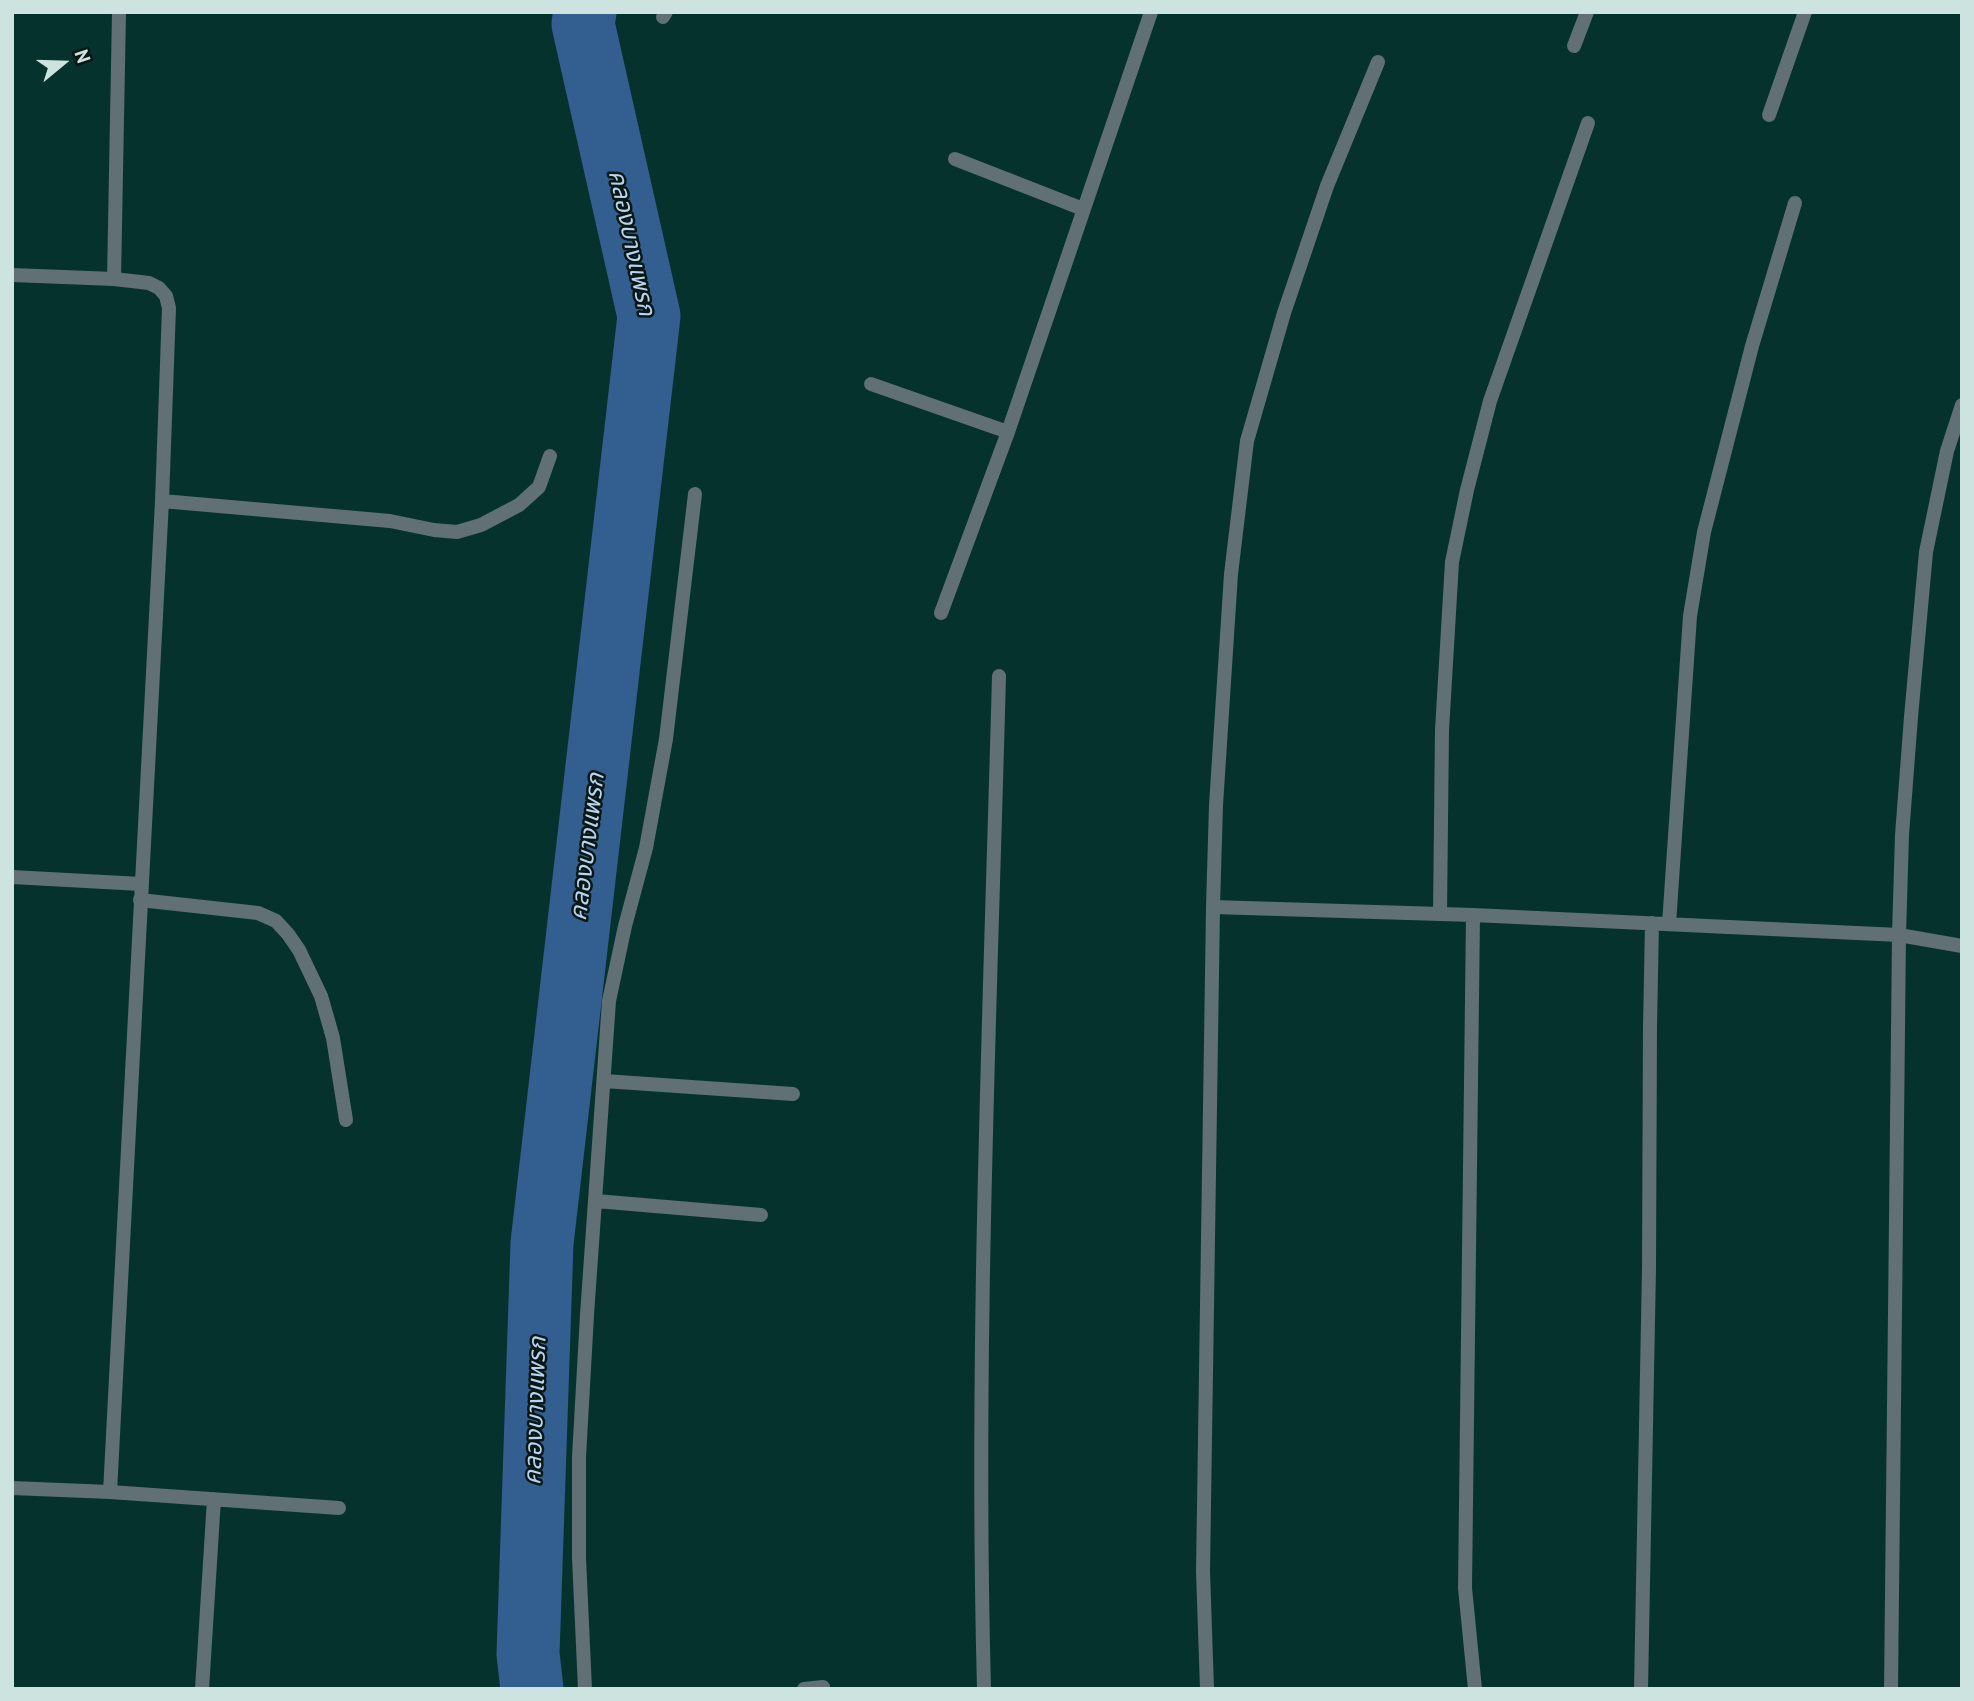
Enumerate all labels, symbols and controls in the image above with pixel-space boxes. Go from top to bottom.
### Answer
north arrow [28,28,98,98]
text: N [69,46,96,66]
water label: คลองบางแพรก [602,168,660,318]
water label: คลองบางแพรก [565,772,611,922]
water label: คลองบางแพรก [519,1336,553,1486]

